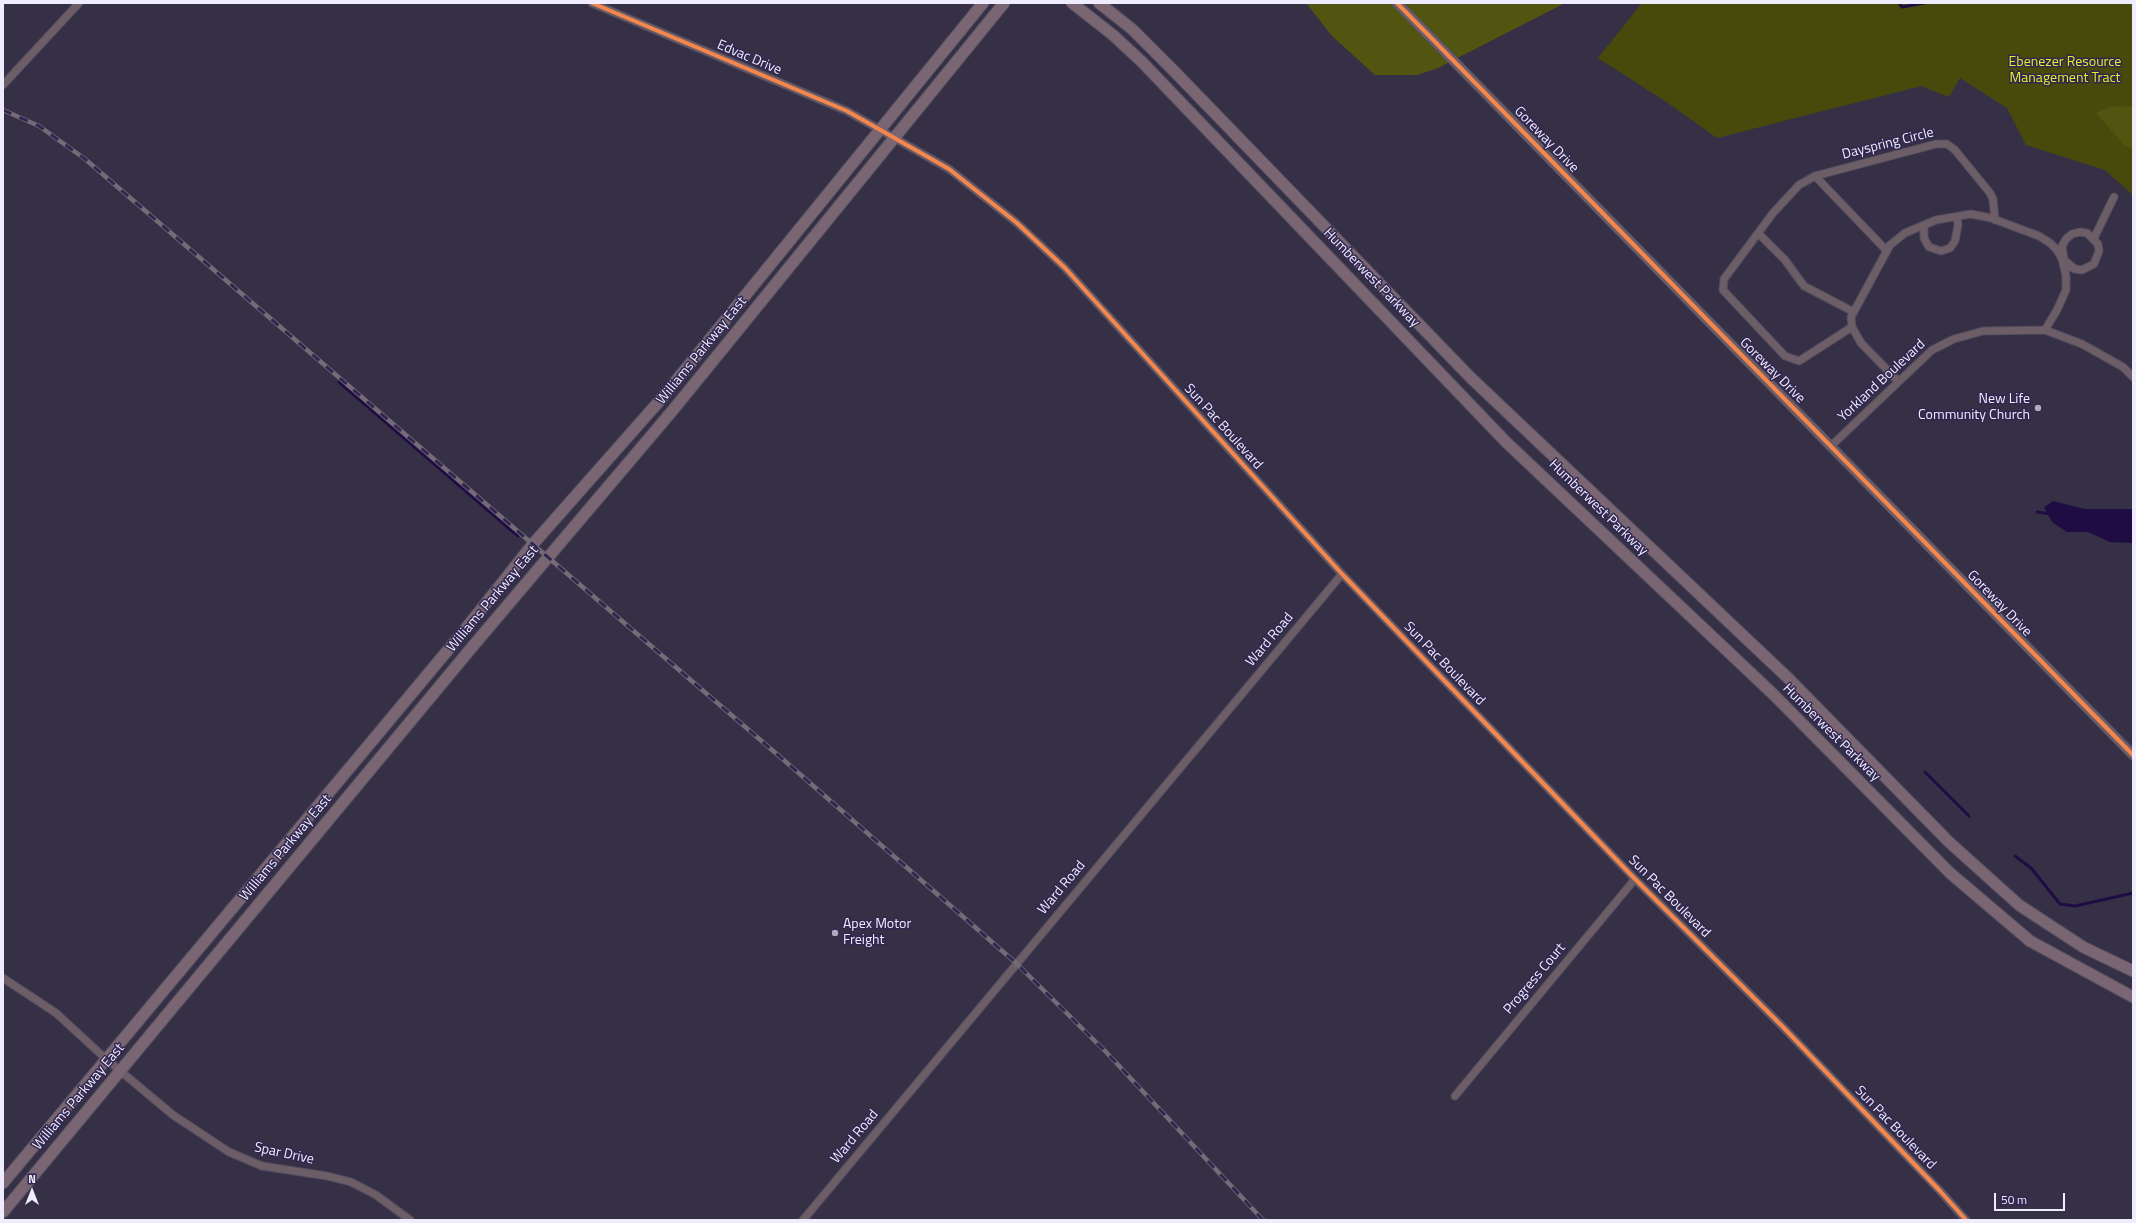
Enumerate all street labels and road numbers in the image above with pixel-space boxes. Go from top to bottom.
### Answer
street label: Edvac Drive [714,37,784,79]
street label: Goreway Drive [1510,103,1582,177]
street label: Dayspring Circle [1840,124,1936,164]
street label: Humberwest Parkway [1319,225,1423,331]
street label: Williams Parkway East [653,294,751,408]
street label: Goreway Drive [1736,335,1808,407]
street label: Yorkland Boulevard [1835,336,1929,426]
street label: Sun Pac Boulevard [1180,381,1266,473]
street label: Humberwest Parkway [1545,456,1651,560]
street label: Williams Parkway East [444,542,542,656]
street label: Goreway Drive [1963,567,2035,641]
street label: Ward Road [1243,610,1297,670]
street label: Sun Pac Boulevard [1400,619,1488,709]
street label: Humberwest Parkway [1779,681,1883,785]
street label: Williams Parkway East [237,791,335,905]
street label: Sun Pac Boulevard [1624,852,1714,942]
street label: Ward Road [1035,858,1089,918]
street label: Progress Court [1500,940,1570,1018]
street label: Williams Parkway East [30,1040,128,1154]
street label: Sun Pac Boulevard [1851,1083,1939,1173]
street label: Ward Road [828,1107,882,1167]
street label: Spar Drive [253,1139,315,1169]

